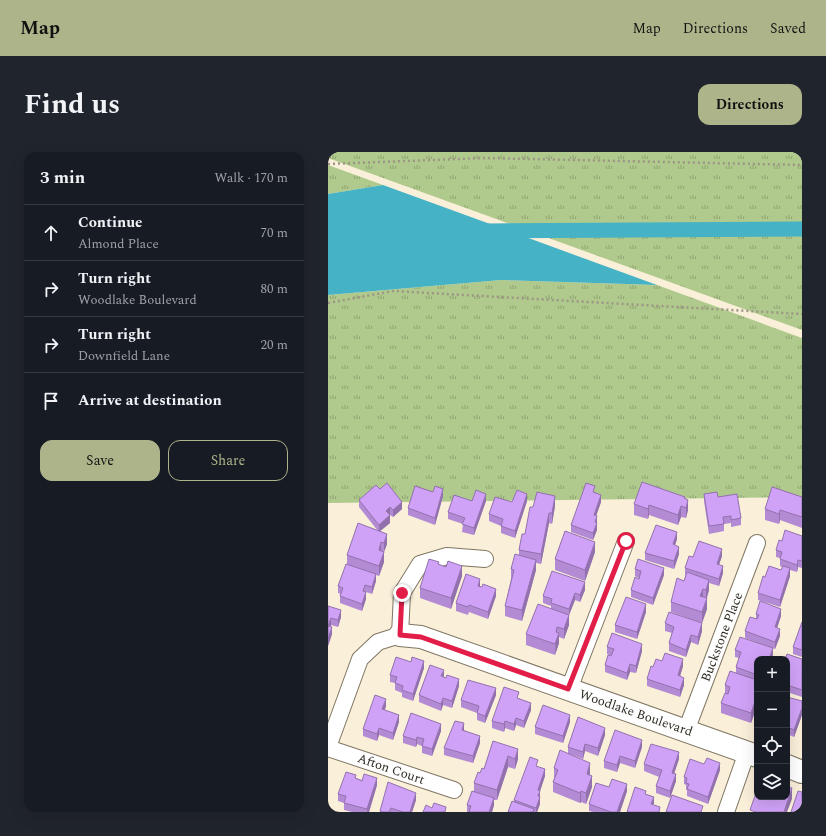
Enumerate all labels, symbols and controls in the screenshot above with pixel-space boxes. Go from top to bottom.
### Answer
text: Map [20,14,60,43]
text: Map [633,18,661,39]
text: Directions [683,18,748,39]
text: Saved [770,18,806,39]
text: Find us [24,83,120,126]
button: Directions [698,84,802,125]
text: 3 min [40,165,85,191]
text: Walk · 170 m [214,168,288,188]
text: Continue [78,211,143,234]
icon: ahead [40,222,62,244]
text: 70 m [261,223,288,243]
text: Almond Place [78,234,159,254]
text: Turn right [78,267,151,290]
icon: right [40,278,62,300]
text: 80 m [261,279,288,299]
text: Woodlake Boulevard [78,290,197,310]
text: Turn right [78,323,151,346]
icon: right [40,334,62,356]
text: 20 m [261,335,288,355]
text: Downfield Lane [78,346,170,366]
text: Arrive at destination [78,389,222,412]
icon: arrive [40,390,62,412]
button: Save [40,440,160,481]
button: Share [168,440,288,481]
route start [617,532,635,550]
route end [393,584,411,602]
street label: Buckstone Place [696,589,748,685]
map controls [754,656,790,800]
button: + [754,656,790,692]
street label: Woodlake Boulevard [577,684,695,742]
button: − [754,692,790,728]
button: locate [754,728,790,764]
street label: Afton Court [355,748,428,790]
button: layers [754,764,790,800]

